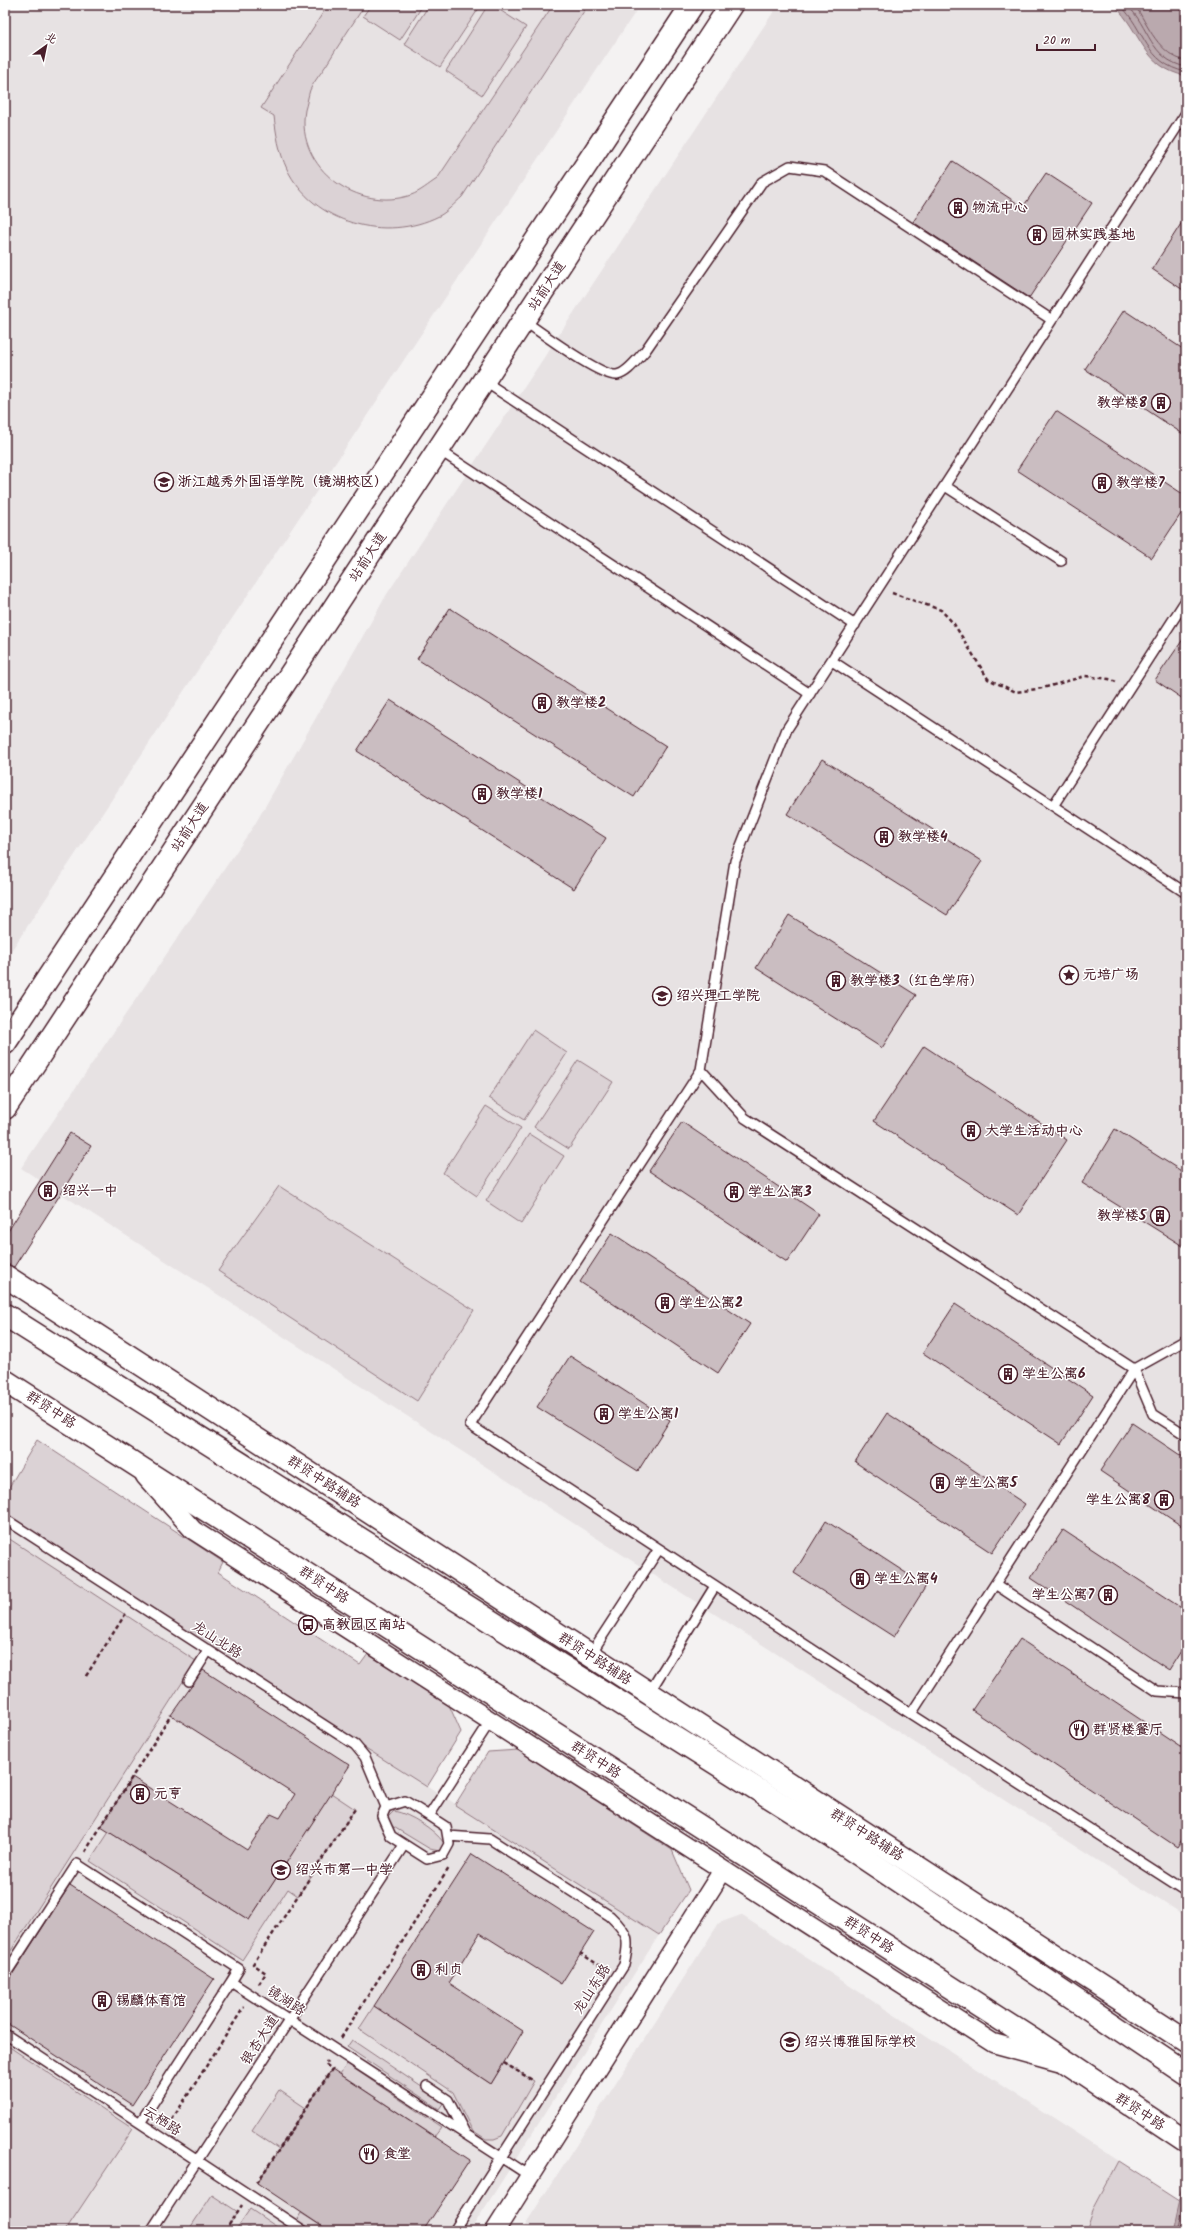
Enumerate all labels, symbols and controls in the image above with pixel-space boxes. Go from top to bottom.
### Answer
north arrow [26,26,66,66]
scale bar [1037,26,1095,52]
text: 北 [41,28,60,49]
text: 20 m [1043,31,1071,50]
building icon: 物流中心 [947,197,969,219]
place label: 物流中心 [972,197,1028,219]
building icon: 园林实践基地 [1026,224,1048,246]
place label: 园林实践基地 [1051,224,1135,246]
street label: 站前大道 [523,257,571,315]
place label: 教学楼8 [1097,392,1148,414]
building icon: 教学楼8 [1150,392,1172,414]
school or university icon: 浙江越秀外国语学院（镜湖校区） [153,471,175,493]
place label: 浙江越秀外国语学院（镜湖校区） [178,471,388,493]
building icon: 教学楼7 [1091,472,1113,494]
place label: 教学楼7 [1116,472,1165,494]
street label: 站前大道 [344,528,392,586]
building icon: 教学楼2 [531,692,553,714]
place label: 教学楼2 [556,692,606,714]
building icon: 教学楼1 [471,783,493,805]
place label: 教学楼1 [496,783,543,805]
street label: 站前大道 [166,798,214,856]
building icon: 教学楼4 [873,826,895,848]
place label: 教学楼4 [898,826,948,848]
place icon: 元培广场 [1058,964,1080,986]
place label: 元培广场 [1083,964,1139,986]
building icon: 教学楼3（红色学府） [825,970,847,992]
place label: 教学楼3（红色学府） [850,970,984,992]
school or university icon: 绍兴理工学院 [651,985,673,1007]
place label: 绍兴理工学院 [676,985,760,1007]
building icon: 大学生活动中心 [960,1120,982,1142]
place label: 大学生活动中心 [985,1120,1083,1142]
building icon: 绍兴一中 [37,1180,59,1202]
place label: 绍兴一中 [62,1180,118,1202]
building icon: 学生公寓3 [723,1181,745,1203]
place label: 学生公寓3 [748,1181,812,1203]
place label: 教学楼5 [1097,1205,1148,1227]
building icon: 教学楼5 [1149,1205,1171,1227]
building icon: 学生公寓2 [654,1292,676,1314]
place label: 学生公寓2 [679,1292,743,1314]
building icon: 学生公寓6 [997,1363,1019,1385]
place label: 学生公寓6 [1022,1363,1086,1385]
street label: 群贤中路 [22,1386,80,1434]
building icon: 学生公寓1 [593,1403,615,1425]
place label: 学生公寓1 [618,1403,679,1425]
street label: 群贤中路辅路 [283,1450,365,1514]
building icon: 学生公寓5 [929,1472,951,1494]
place label: 学生公寓5 [954,1472,1019,1494]
place label: 学生公寓8 [1086,1489,1151,1511]
building icon: 学生公寓8 [1153,1489,1175,1511]
street label: 群贤中路 [295,1561,353,1609]
building icon: 学生公寓4 [849,1568,871,1590]
place label: 学生公寓4 [874,1568,938,1590]
place label: 学生公寓7 [1031,1584,1094,1606]
building icon: 学生公寓7 [1097,1584,1119,1606]
bus stop icon: 高教园区南站 [297,1614,319,1636]
place label: 高教园区南站 [322,1614,406,1636]
street label: 龙山北路 [188,1616,246,1664]
street label: 群贤中路辅路 [554,1627,636,1691]
restaurant icon: 群贤楼餐厅 [1068,1719,1090,1741]
place label: 群贤楼餐厅 [1093,1719,1163,1741]
street label: 群贤中路 [567,1736,625,1784]
building icon: 元亨 [129,1783,151,1805]
place label: 元亨 [154,1783,182,1805]
street label: 群贤中路辅路 [826,1803,908,1867]
school or university icon: 绍兴市第一中学 [270,1859,292,1881]
place label: 绍兴市第一中学 [295,1859,393,1881]
street label: 群贤中路 [840,1911,898,1959]
building icon: 利贞 [410,1959,432,1981]
place label: 利贞 [435,1959,463,1981]
street label: 龙山东路 [568,1960,616,2018]
street label: 镜湖路 [262,1980,310,2022]
building icon: 锡麟体育馆 [91,1990,113,2012]
place label: 锡麟体育馆 [116,1990,186,2012]
street label: 银杏大道 [236,2011,284,2069]
school or university icon: 绍兴博雅国际学校 [779,2031,801,2053]
place label: 绍兴博雅国际学校 [804,2031,916,2053]
street label: 群贤中路 [1111,2088,1169,2136]
street label: 云栖路 [138,2100,186,2142]
restaurant icon: 食堂 [358,2143,380,2165]
place label: 食堂 [383,2143,411,2165]

